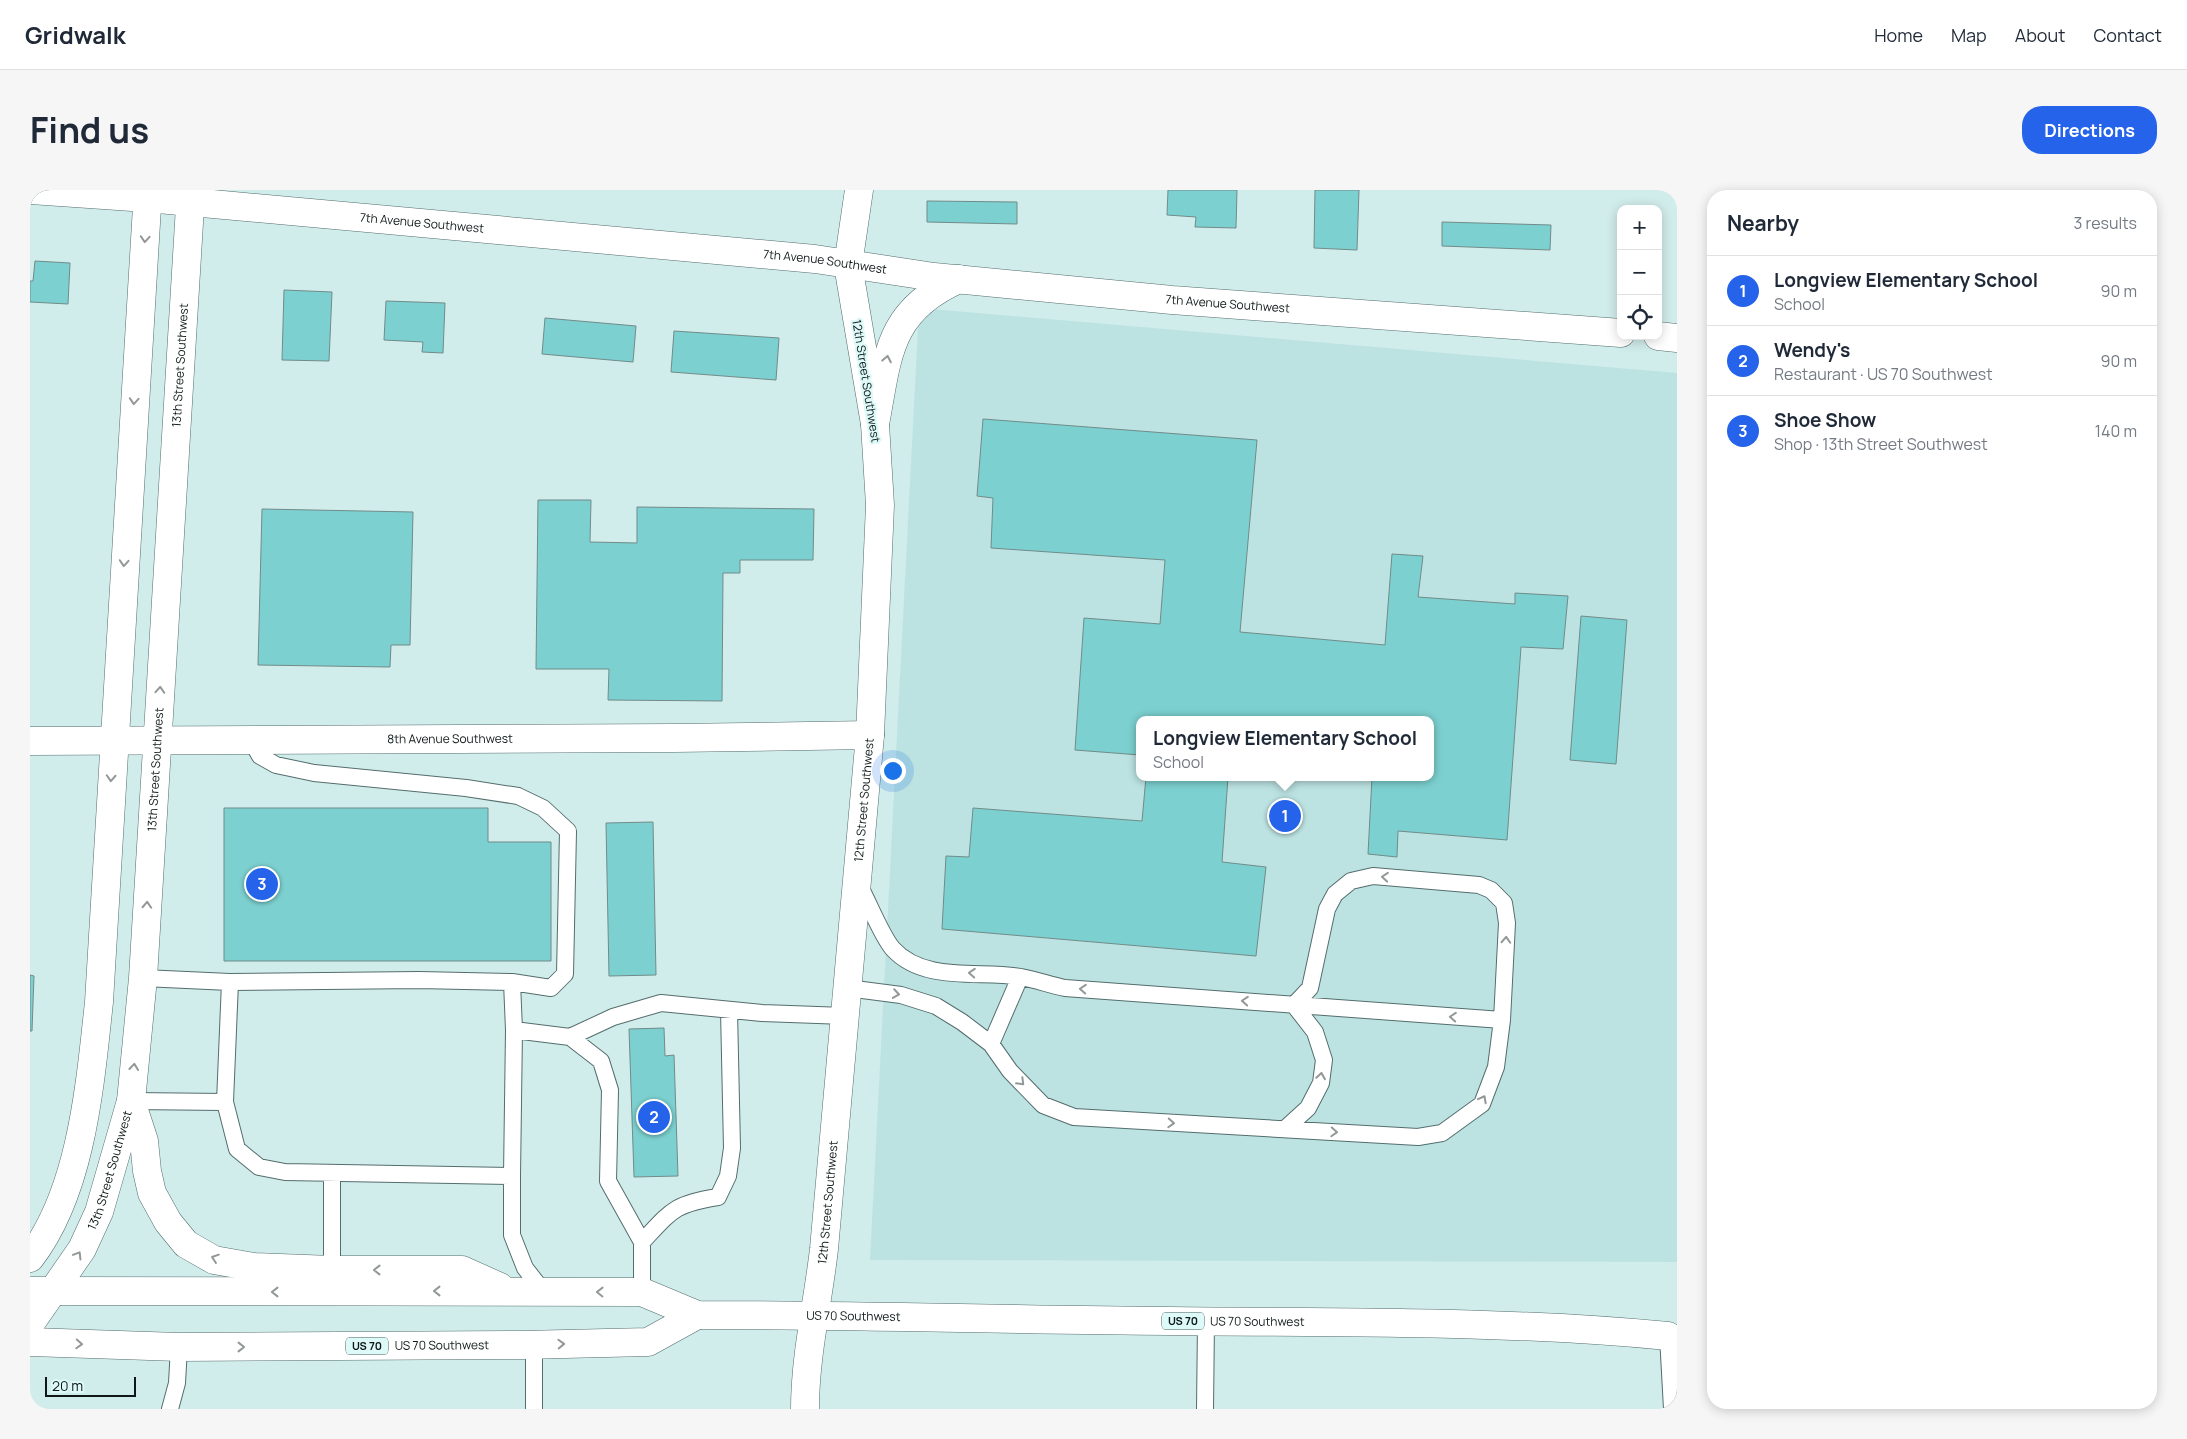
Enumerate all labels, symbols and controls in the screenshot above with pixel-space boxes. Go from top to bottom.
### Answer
text: Gridwalk [25,18,126,51]
text: Home [1874,23,1923,47]
text: Map [1951,23,1987,47]
text: About [2015,23,2065,47]
text: Contact [2093,23,2162,47]
text: Find us [30,106,149,154]
button: Directions [2022,106,2157,154]
map controls [1617,205,1662,340]
button: + [1617,205,1662,250]
street label: 7th Avenue Southwest [359,208,485,237]
text: Nearby [1727,209,1799,237]
text: 3 results [2074,212,2137,234]
one-way arrow [139,235,150,243]
street label: 7th Avenue Southwest [762,245,888,278]
button: − [1617,250,1662,295]
text: Longview Elementary School [1774,267,2038,293]
text: 1 [1739,280,1747,302]
text: 90 m [2101,280,2137,302]
street label: 7th Avenue Southwest [1165,290,1291,317]
text: School [1774,293,1825,315]
button: locate [1617,295,1662,340]
street label: 13th Street Southwest [168,303,192,428]
street label: 12th Street Southwest [848,318,885,444]
text: Wendy's [1774,337,1850,363]
text: 2 [1738,350,1748,372]
text: 90 m [2101,350,2137,372]
one-way arrow [882,355,892,364]
text: Restaurant · US 70 Southwest [1774,363,1993,385]
one-way arrow [129,397,140,405]
text: Shoe Show [1774,407,1876,433]
text: 3 [1738,420,1748,442]
text: 140 m [2095,420,2137,442]
text: Shop · 13th Street Southwest [1774,433,1988,455]
one-way arrow [119,559,130,567]
one-way arrow [154,686,165,694]
street label: 13th Street Southwest [143,707,167,832]
popup [1136,716,1434,781]
text: Longview Elementary School [1153,725,1417,751]
street label: 8th Avenue Southwest [387,730,513,747]
street label: 12th Street Southwest [850,737,878,863]
text: School [1153,751,1204,773]
your location [880,758,906,784]
one-way arrow [106,774,117,782]
pin: 1 [1269,797,1301,835]
pin: 3 [246,865,278,903]
one-way arrow [1381,872,1389,883]
one-way arrow [142,901,153,909]
one-way arrow [1501,936,1512,944]
one-way arrow [968,968,976,979]
one-way arrow [1079,984,1087,995]
one-way arrow [891,989,900,999]
one-way arrow [1241,996,1249,1007]
one-way arrow [1449,1011,1457,1022]
one-way arrow [128,1063,139,1071]
one-way arrow [1316,1071,1326,1080]
one-way arrow [1015,1076,1024,1085]
one-way arrow [1477,1095,1487,1104]
pin: 2 [638,1098,670,1136]
street label: 13th Street Southwest [83,1108,136,1233]
one-way arrow [1168,1117,1176,1128]
one-way arrow [1330,1127,1338,1138]
street label: 12th Street Southwest [813,1140,842,1265]
one-way arrow [72,1252,82,1261]
one-way arrow [211,1254,220,1264]
one-way arrow [372,1265,380,1275]
one-way arrow [271,1286,279,1297]
one-way arrow [433,1286,441,1296]
one-way arrow [596,1287,604,1297]
street label: US 70 Southwest [806,1307,901,1325]
road number: US 70 [1162,1312,1204,1330]
street label: US 70 Southwest [1210,1312,1305,1330]
street label: US 70 Southwest [395,1336,489,1354]
road number: US 70 [346,1338,388,1354]
one-way arrow [75,1339,83,1350]
one-way arrow [558,1339,565,1349]
one-way arrow [238,1342,245,1352]
scale bar [45,1374,136,1397]
text: 20 m [52,1376,83,1395]

